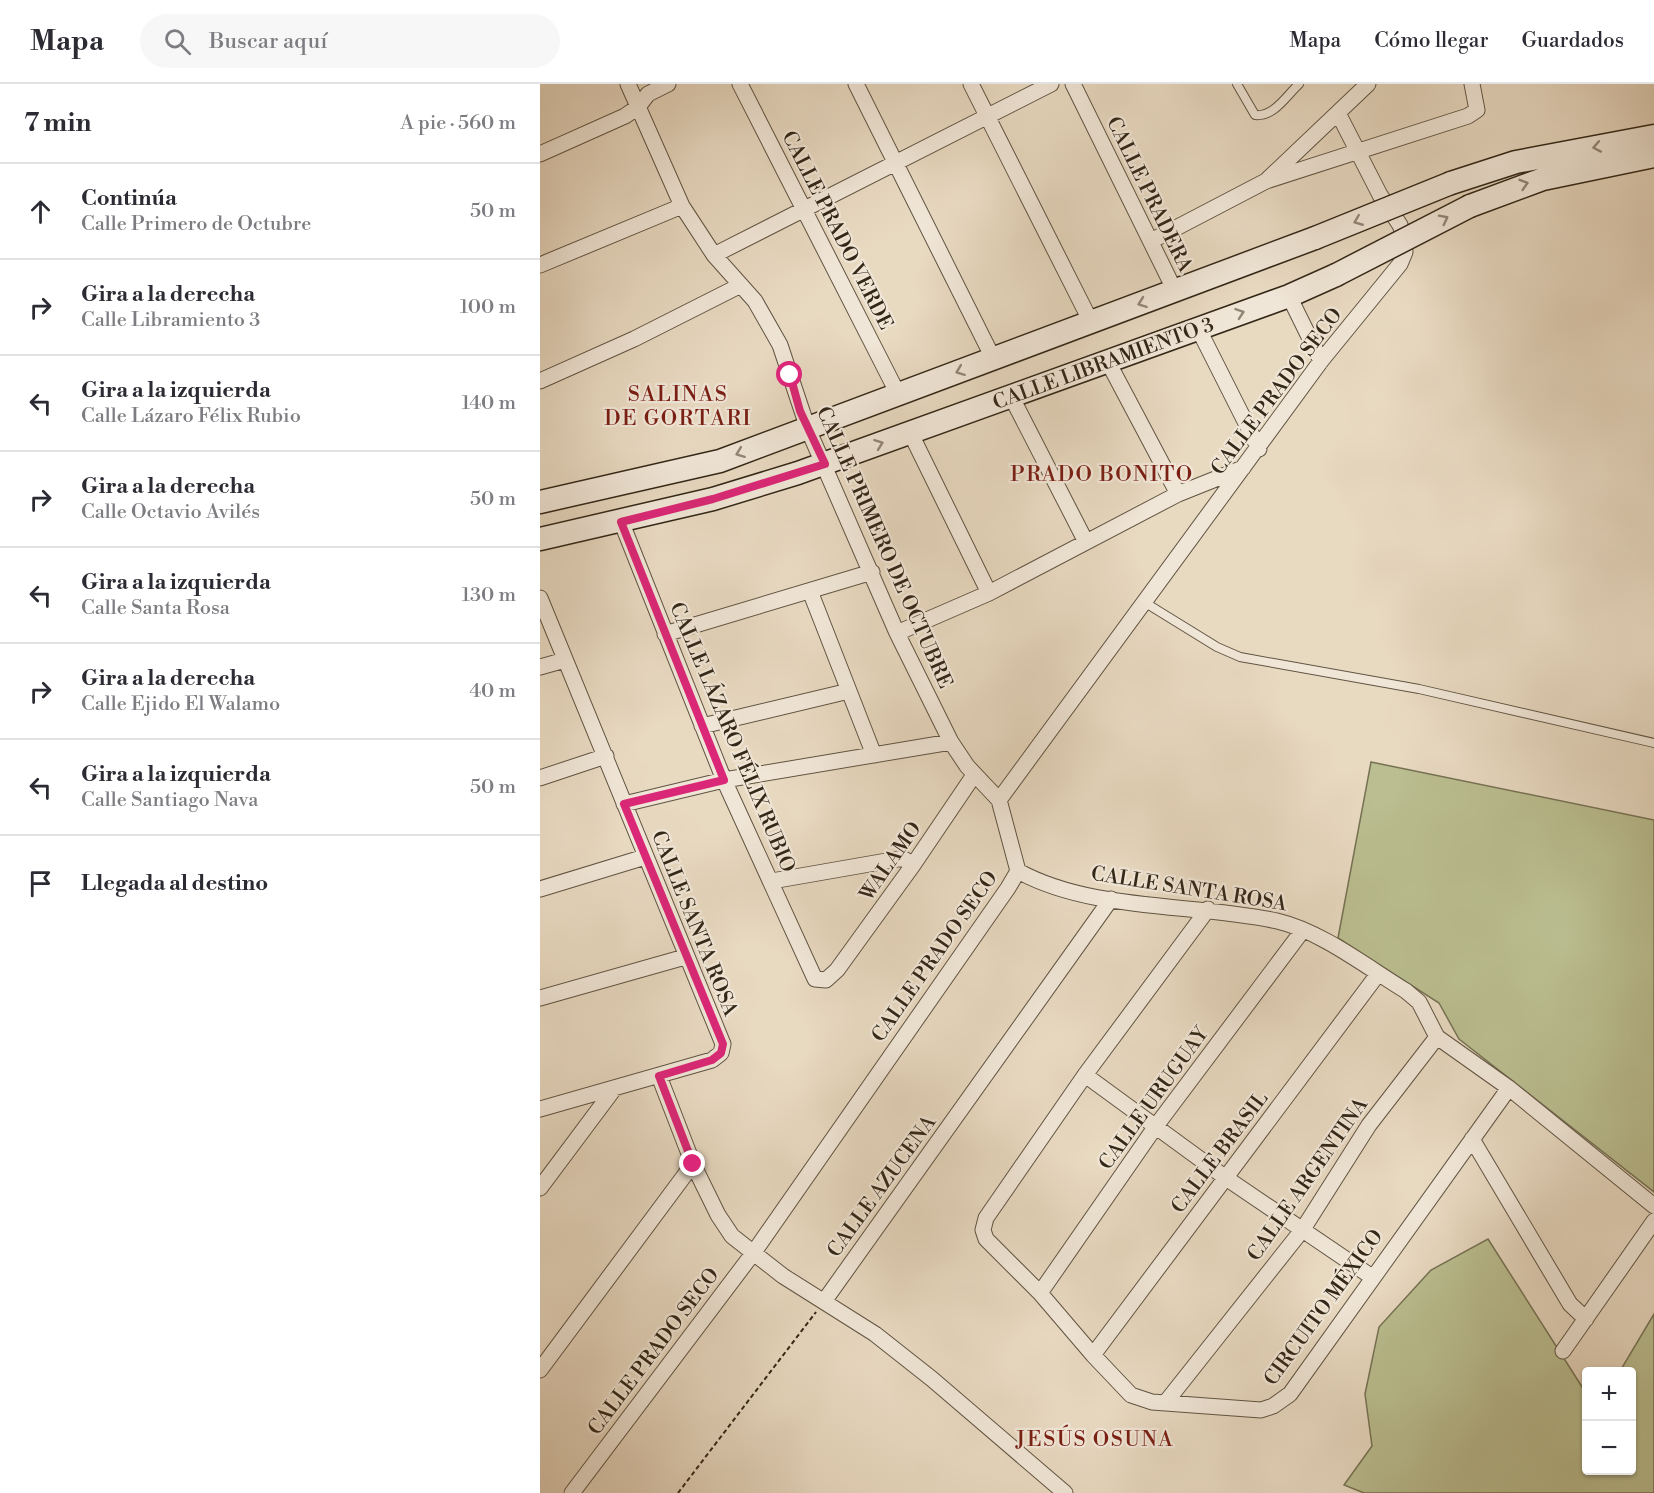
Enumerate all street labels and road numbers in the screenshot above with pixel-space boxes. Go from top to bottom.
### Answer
street label: CALLE PRADERA [1100,113,1198,278]
street label: CALLE PRADO VERDE [776,127,898,334]
street label: CALLE PRADO SECO [1206,303,1348,480]
street label: CALLE LIBRAMIENTO 3 [990,313,1217,416]
street label: CALLE PRIMERO DE OCTUBRE [810,403,957,692]
street label: CALLE LÁZARO FÉLIX RUBIO [663,598,801,876]
street label: WALAMO [854,817,928,907]
street label: CALLE SANTA ROSA [645,827,743,1021]
street label: CALLE SANTA ROSA [1089,862,1290,918]
street label: CALLE PRADO SECO [867,867,1004,1047]
street label: CALLE URUGUAY [1094,1022,1215,1175]
street label: CALLE BRASIL [1166,1087,1274,1219]
street label: CALLE ARGENTINA [1243,1092,1375,1266]
street label: CALLE AZUCENA [822,1110,943,1263]
street label: CIRCUITO MÉXICO [1258,1224,1389,1391]
street label: CALLE PRADO SECO [583,1263,725,1440]

